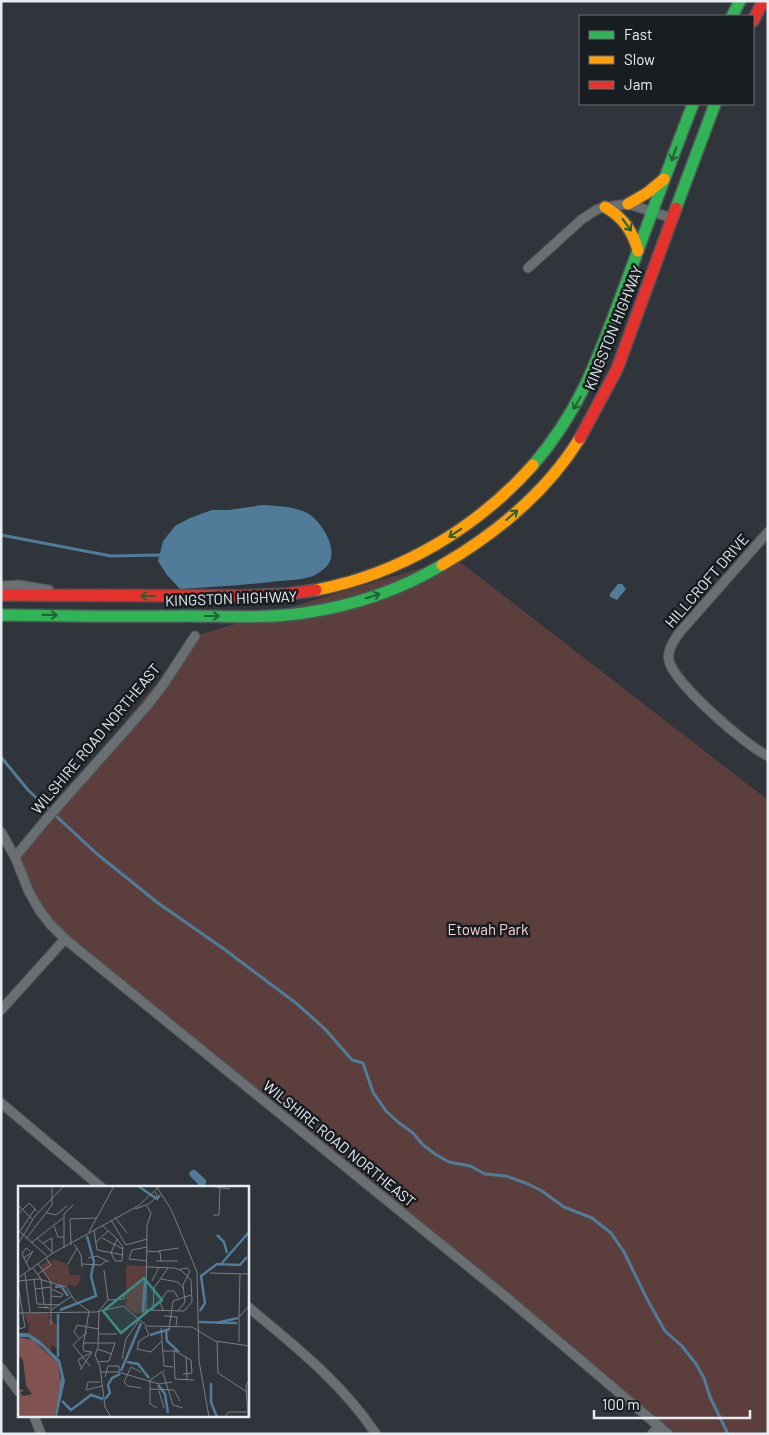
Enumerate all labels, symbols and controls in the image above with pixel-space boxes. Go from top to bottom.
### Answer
legend [579,15,754,105]
text: Fast [624,25,652,43]
text: Slow [624,50,655,68]
text: Jam [624,75,653,93]
one-way arrow [669,146,678,162]
one-way arrow [622,218,632,232]
street label: KINGSTON HIGHWAY [580,263,646,392]
one-way arrow [571,396,581,410]
one-way arrow [506,510,519,521]
one-way arrow [448,528,462,538]
street label: HILLCROFT DRIVE [661,530,752,631]
street label: KINGSTON HIGHWAY [165,587,297,609]
one-way arrow [140,591,156,601]
one-way arrow [364,591,380,601]
one-way arrow [42,611,58,620]
one-way arrow [204,611,220,621]
street label: WILSHIRE ROAD NORTHEAST [27,660,163,817]
park label: Etowah Park [447,920,529,938]
street label: WILSHIRE ROAD NORTHEAST [260,1076,419,1210]
inset map [18,1186,249,1418]
scale bar [594,1388,750,1420]
text: 100 m [602,1395,640,1413]

